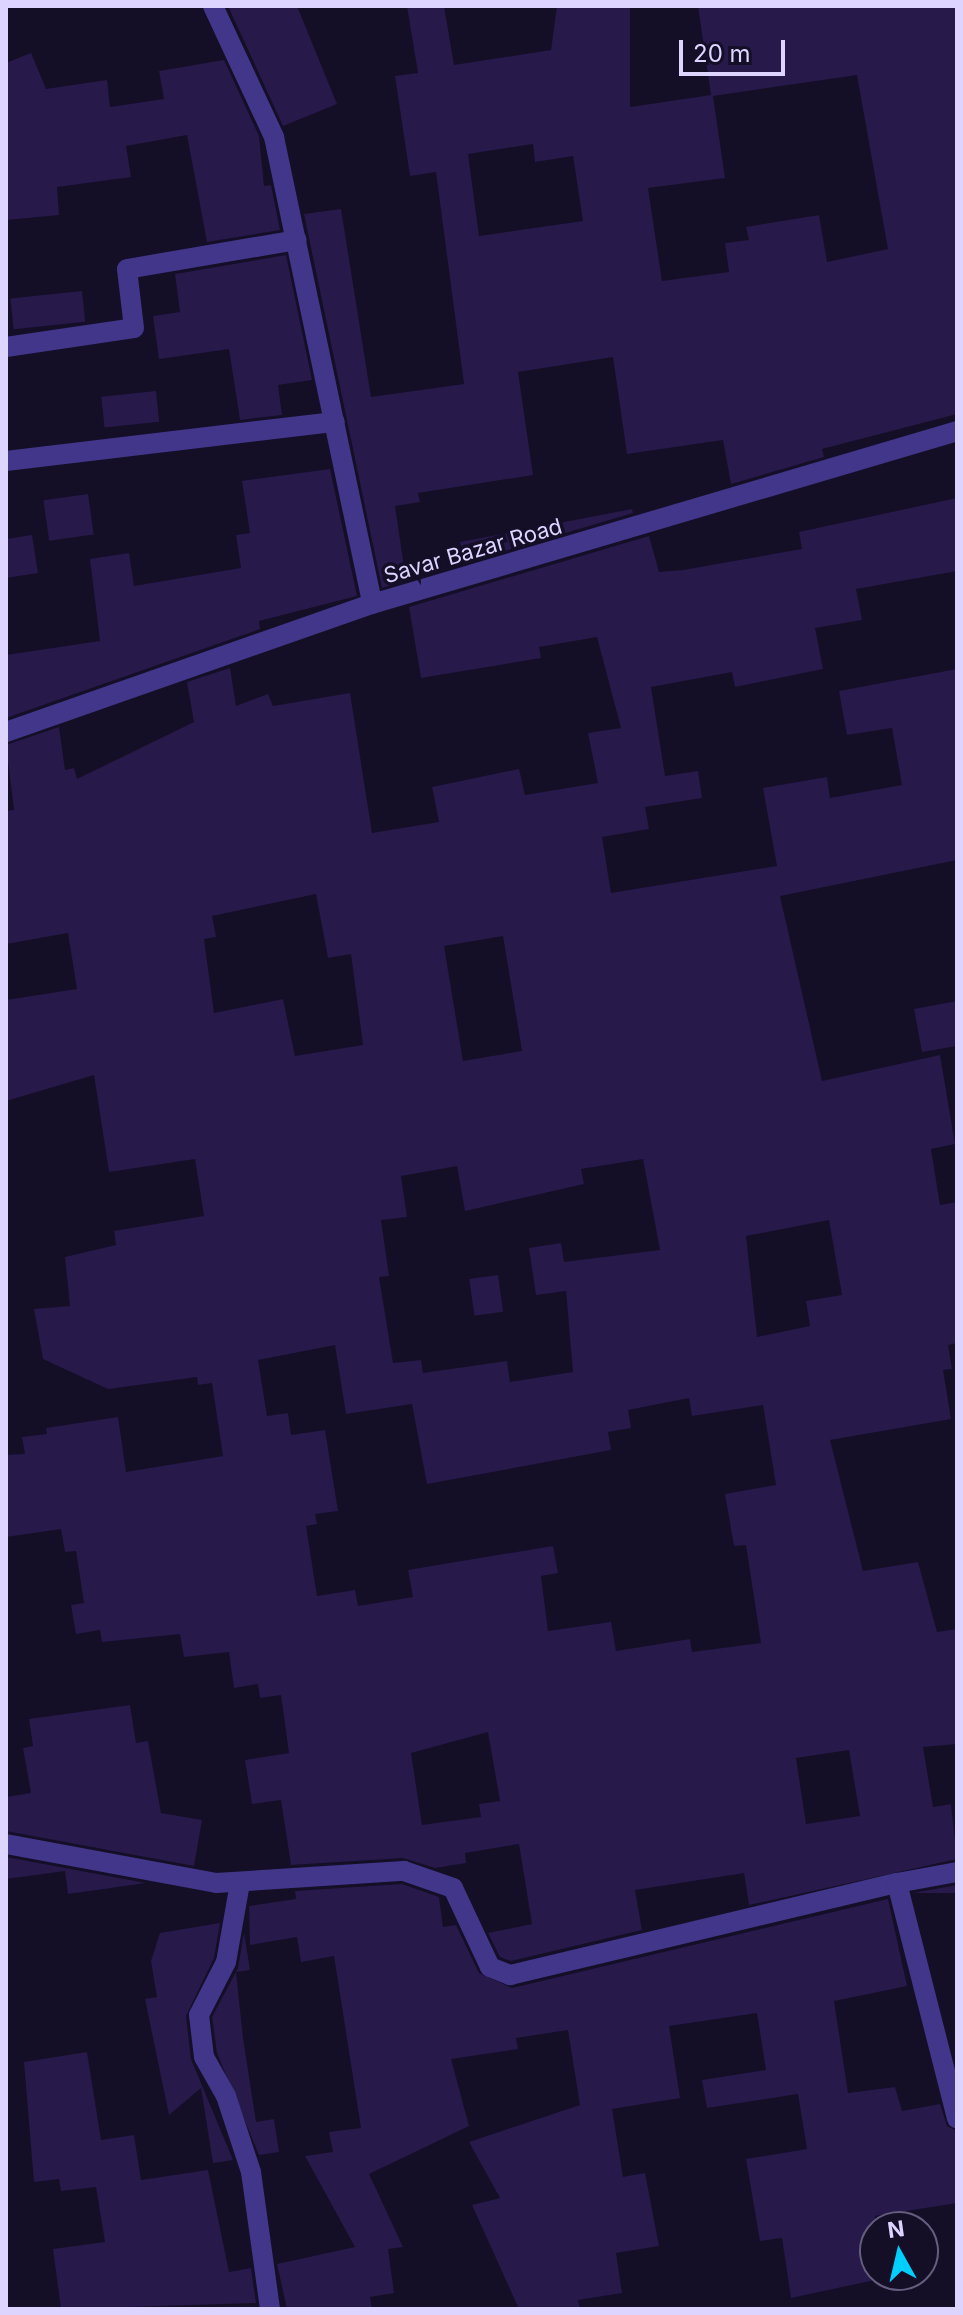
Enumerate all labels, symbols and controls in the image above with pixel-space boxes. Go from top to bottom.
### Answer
scale bar [683,24,789,74]
text: 20 m [693,39,751,68]
street label: Savar Bazar Road [381,513,565,589]
north arrow [859,2211,939,2291]
text: N [886,2215,906,2243]

